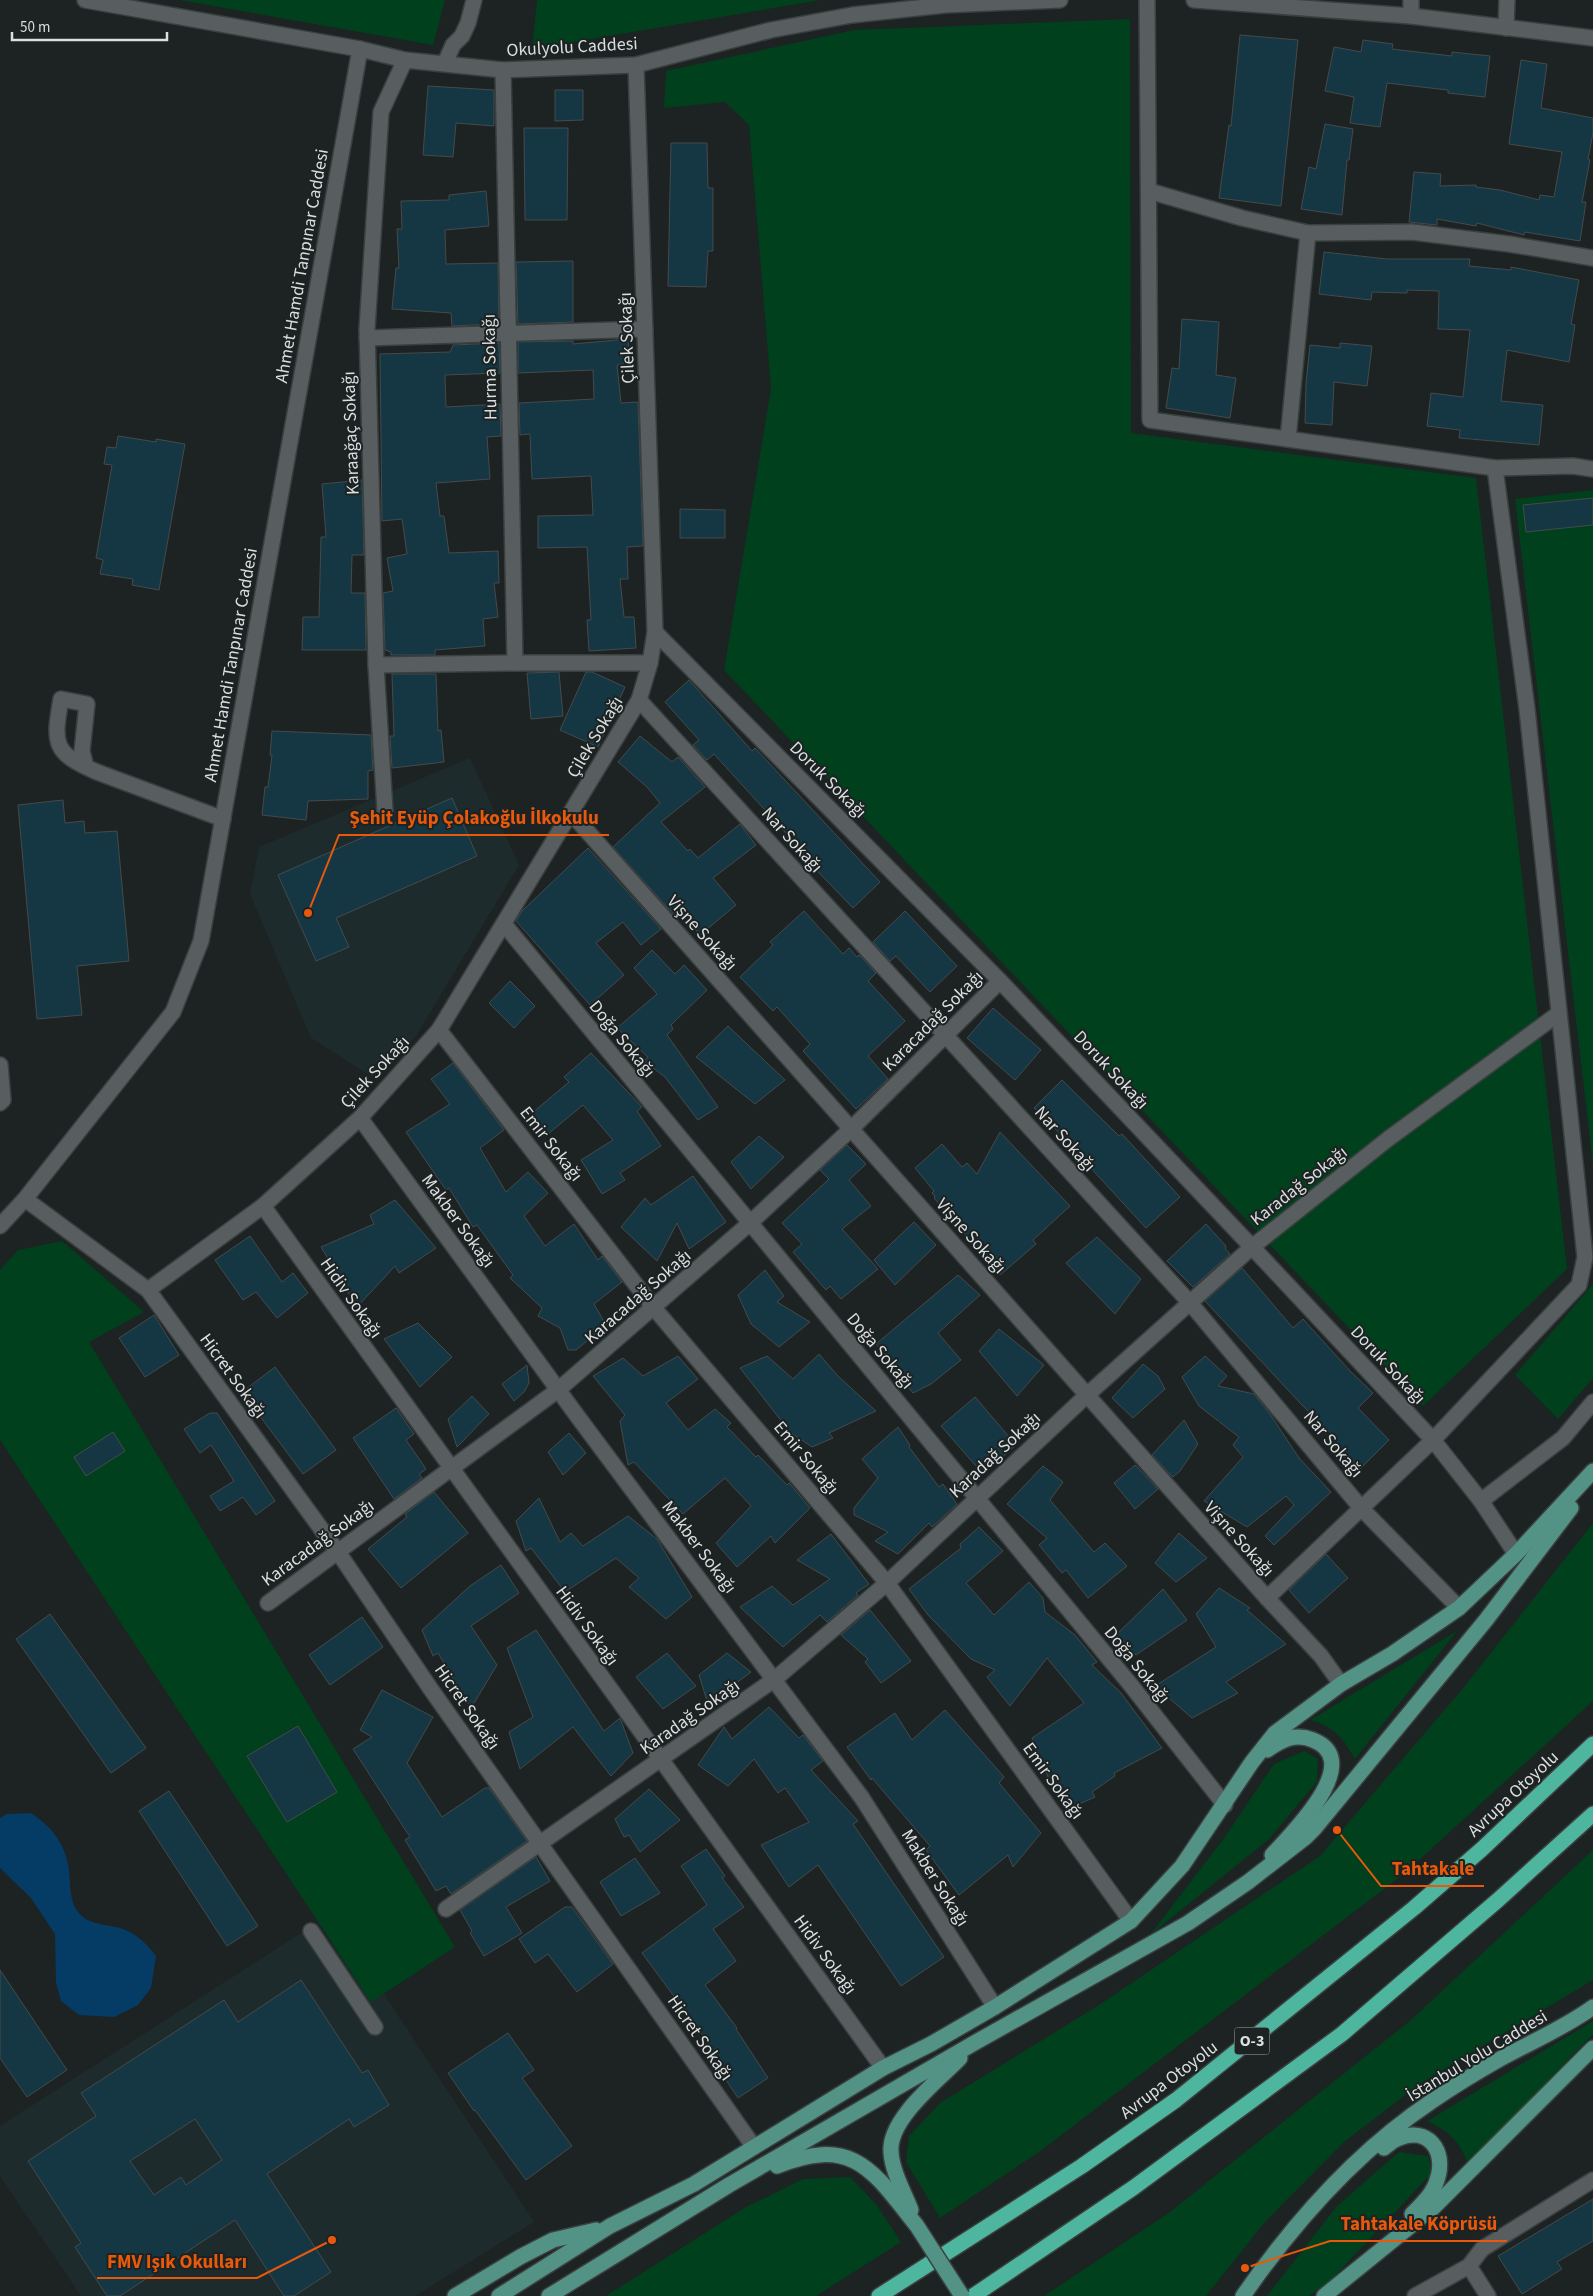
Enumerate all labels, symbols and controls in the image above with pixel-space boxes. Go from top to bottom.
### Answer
scale bar [12,10,168,42]
text: 50 m [20,17,50,38]
street label: Okulyolu Caddesi [506,31,638,63]
street label: Ahmet Hamdi Tanpınar Caddesi [269,147,335,385]
street label: Çilek Sokağı [613,292,641,384]
street label: Hurma Sokağı [477,314,503,420]
street label: Karaağaç Sokağı [336,371,366,495]
street label: Ahmet Hamdi Tanpınar Caddesi [198,546,264,784]
street label: Çilek Sokağı [561,691,629,783]
street label: Doruk Sokağı [784,736,872,824]
callout: Şehit Eyüp Çolakoğlu İlkokulu [339,801,609,835]
street label: Nar Sokağı [756,801,828,879]
text: Şehit Eyüp Çolakoğlu İlkokulu [349,805,599,832]
street label: Vişne Sokağı [661,890,743,976]
street label: Karacadağ Sokağı [877,965,989,1077]
street label: Doğa Sokağı [583,995,661,1083]
street label: Doruk Sokağı [1068,1025,1154,1115]
street label: Çilek Sokağı [335,1030,415,1114]
street label: Nar Sokağı [1029,1100,1101,1178]
street label: Emir Sokağı [514,1101,588,1187]
street label: Karadağ Sokağı [1245,1140,1353,1232]
street label: Makber Sokağı [415,1169,501,1273]
street label: Vişne Sokağı [930,1193,1012,1279]
street label: Karacadağ Sokağı [579,1244,697,1350]
street label: Hidiv Sokağı [314,1253,388,1343]
street label: Doğa Sokağı [841,1307,919,1395]
street label: Doruk Sokağı [1345,1320,1431,1410]
street label: Hicret Sokağı [194,1328,272,1424]
street label: Nar Sokağı [1297,1405,1369,1483]
street label: Karadağ Sokağı [944,1406,1046,1504]
street label: Emir Sokağı [768,1416,844,1500]
street label: Karacadağ Sokağı [256,1494,380,1592]
street label: Makber Sokağı [656,1495,742,1599]
street label: Vişne Sokağı [1198,1496,1280,1582]
street label: Hidiv Sokağı [549,1581,625,1671]
street label: Doğa Sokağı [1098,1621,1176,1709]
street label: Hicret Sokağı [428,1659,506,1755]
street label: Karadağ Sokağı [635,1673,745,1761]
street label: Emir Sokağı [1017,1737,1089,1825]
street label: Avrupa Otoyolu [1462,1745,1564,1843]
street label: Makber Sokağı [895,1825,975,1931]
callout: Tahtakale [1381,1852,1484,1886]
text: Tahtakale [1392,1856,1474,1883]
street label: Hidiv Sokağı [787,1910,863,2000]
street label: Hicret Sokağı [661,1990,739,2086]
street label: İstanbul Yolu Caddesi [1402,2004,1552,2108]
road number: O-3 [1234,2028,1270,2054]
street label: Avrupa Otoyolu [1115,2035,1223,2125]
callout: Tahtakale Köprüsü [1330,2207,1507,2241]
text: Tahtakale Köprüsü [1341,2211,1497,2238]
callout: FMV Işık Okulları [97,2244,257,2278]
text: FMV Işık Okulları [107,2249,247,2276]

